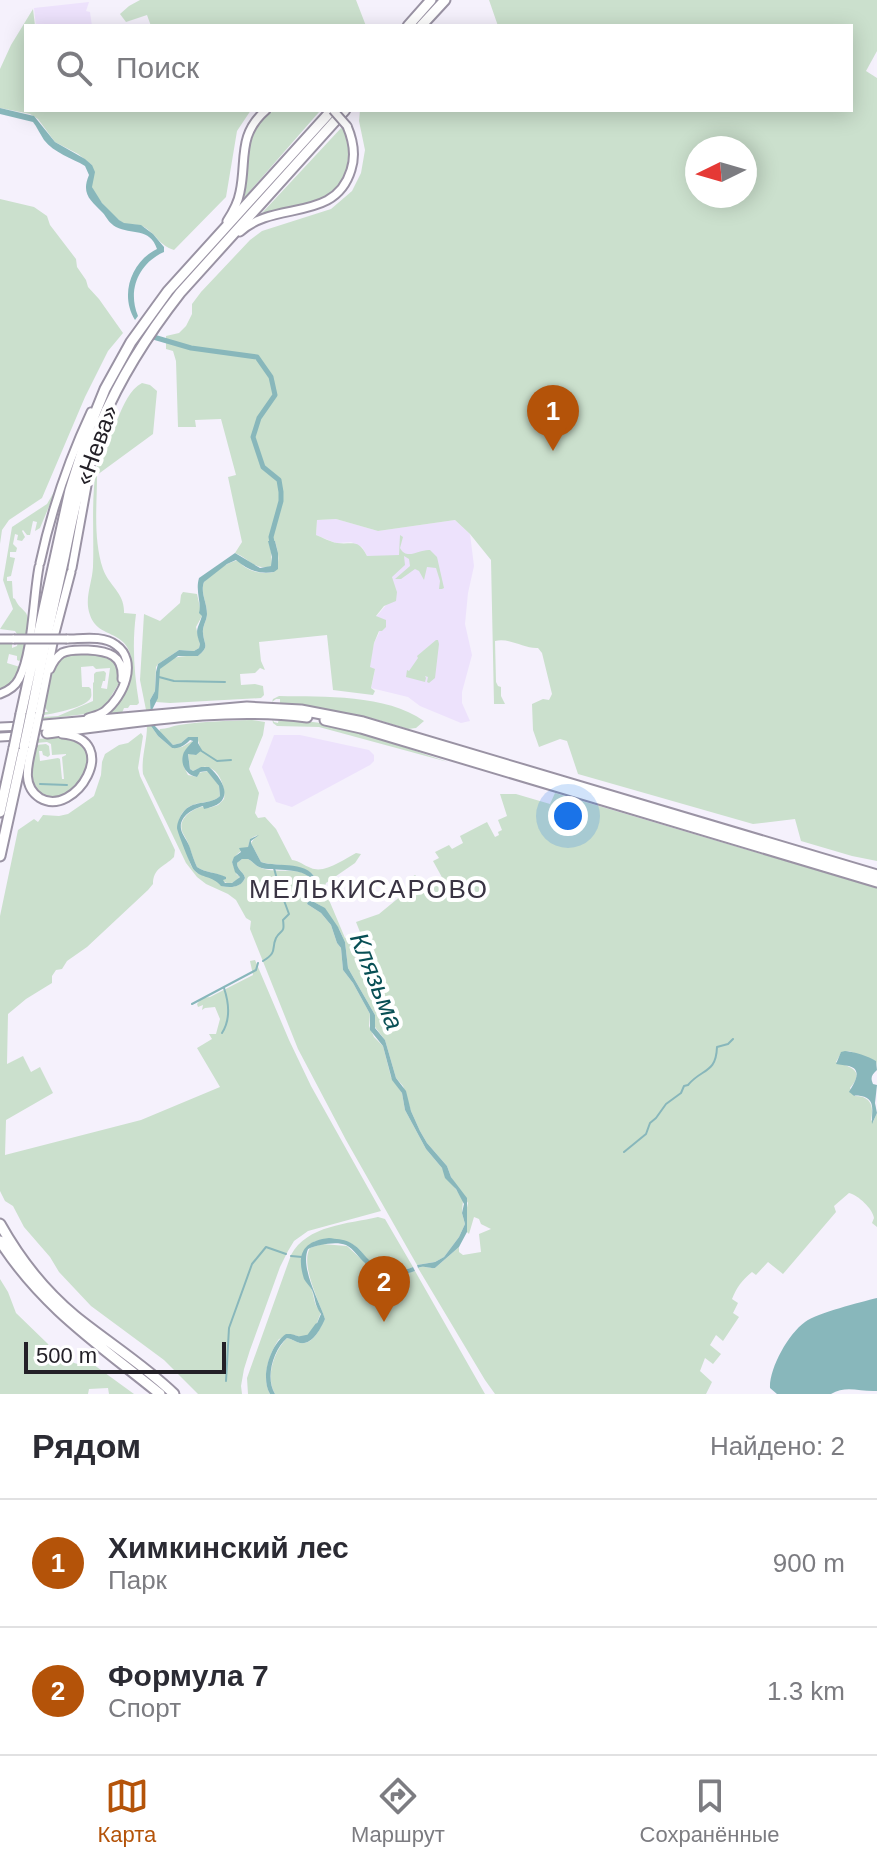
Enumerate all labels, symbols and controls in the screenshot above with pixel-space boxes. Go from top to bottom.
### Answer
search box [24,24,853,112]
icon: search [52,46,96,90]
text: Поиск [116,51,199,84]
north arrow [685,136,757,208]
pin: 1 [527,385,579,451]
street label: «Нева» [69,401,123,489]
your location [548,796,588,836]
district label: МЕЛЬКИСАРОВО [249,874,489,904]
water label: Клязьма [344,928,410,1034]
pin: 2 [358,1256,410,1322]
scale bar [24,1338,226,1374]
text: 500 m [36,1343,97,1368]
text: Рядом [32,1427,141,1465]
text: Найдено: 2 [710,1431,845,1461]
text: Химкинский лес [108,1531,349,1564]
text: 1 [51,1548,65,1578]
text: 900 m [773,1548,845,1578]
text: Парк [108,1565,167,1595]
text: Формула 7 [108,1659,269,1692]
text: 2 [51,1676,65,1706]
text: 1.3 km [767,1676,845,1706]
text: Спорт [108,1693,181,1723]
tab: Карта [97,1774,156,1848]
tab: Маршрут [351,1774,445,1848]
tab: Сохранённые [640,1774,780,1848]

